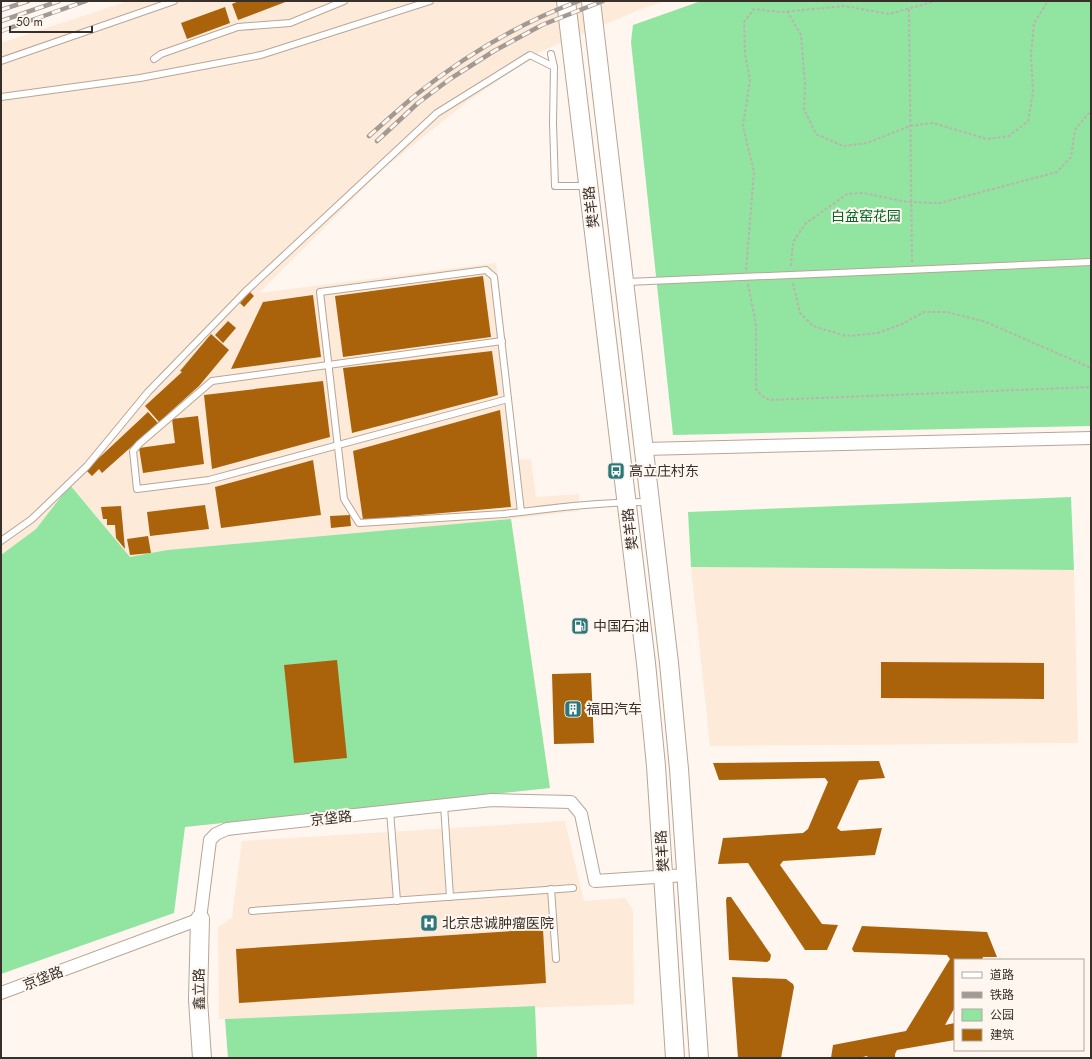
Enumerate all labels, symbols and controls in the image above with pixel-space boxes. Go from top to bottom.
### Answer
scale bar [10,8,92,34]
text: 50 m [16,13,43,31]
street label: 樊羊路 [579,185,603,229]
park label: 白盆窑花园 [831,206,901,226]
bus stop icon: 高立庄村东 [606,461,626,481]
place label: 高立庄村东 [629,461,699,481]
street label: 樊羊路 [618,507,642,551]
fuel station icon: 中国石油 [570,616,590,636]
place label: 中国石油 [593,616,649,636]
building icon: 福田汽车 [563,699,583,719]
place label: 福田汽车 [586,699,642,719]
street label: 京垡路 [309,806,353,830]
street label: 樊羊路 [651,829,673,873]
hospital icon: 北京忠诚肿瘤医院 [419,913,439,933]
place label: 北京忠诚肿瘤医院 [442,913,554,933]
legend [954,959,1084,1051]
street label: 京垡路 [20,961,66,995]
text: 道路 [990,966,1014,984]
street label: 鑫立路 [189,968,209,1010]
text: 铁路 [990,986,1014,1004]
text: 公园 [990,1006,1014,1024]
text: 建筑 [990,1026,1014,1044]

